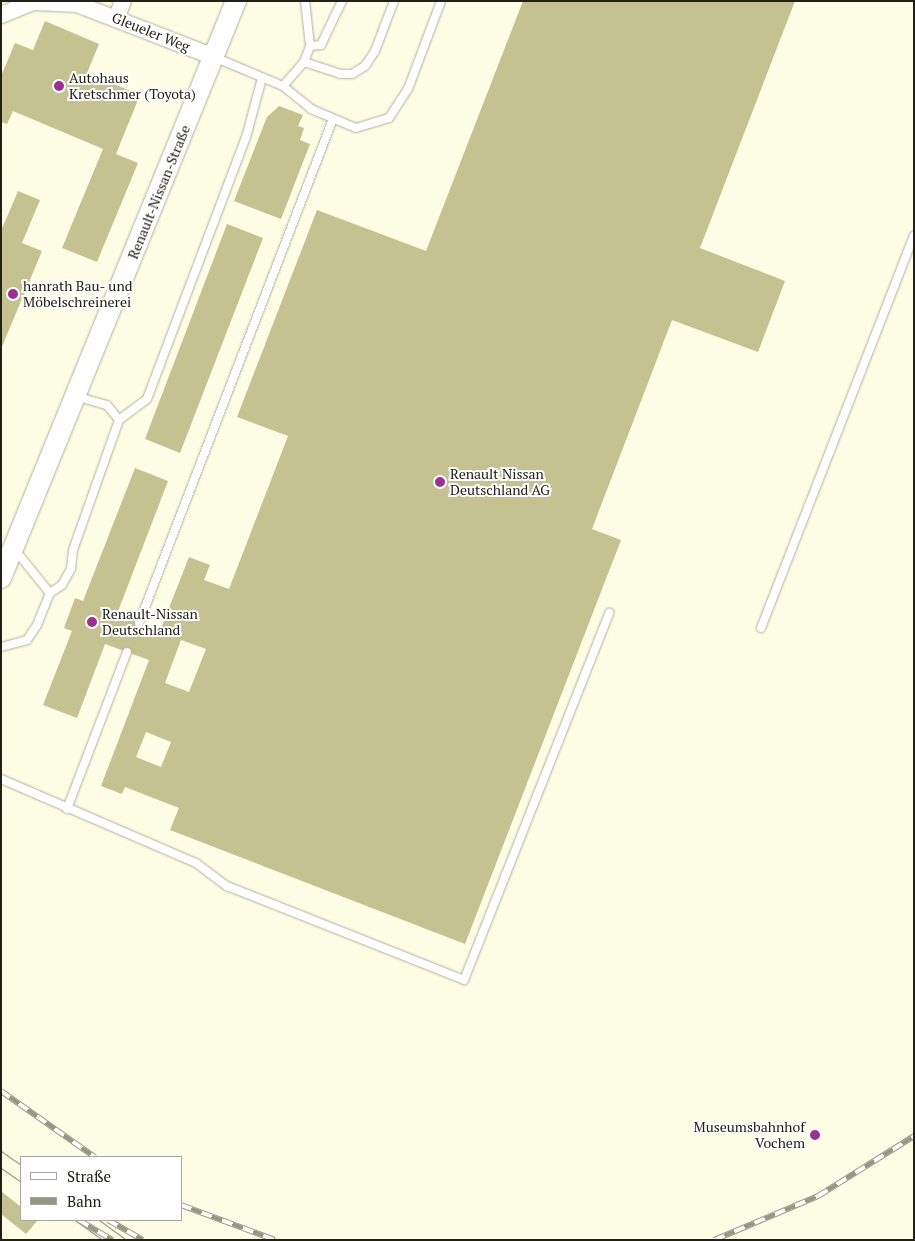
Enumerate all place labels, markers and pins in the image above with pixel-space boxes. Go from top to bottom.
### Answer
place label: Autohaus Kretschmer (Toyota) [69,70,196,102]
marker: Autohaus Kretschmer (Toyota) [53,80,65,92]
place label: hanrath Bau- und Möbelschreinerei [23,278,133,310]
marker: hanrath Bau- und Möbelschreinerei [7,288,19,300]
place label: Renault Nissan Deutschland AG [450,466,550,498]
marker: Renault Nissan Deutschland AG [434,476,446,488]
place label: Renault-Nissan Deutschland [102,606,198,638]
marker: Renault-Nissan Deutschland [86,616,98,628]
place label: Museumsbahnhof Vochem [694,1119,805,1152]
marker: Museumsbahnhof Vochem [809,1129,821,1141]

